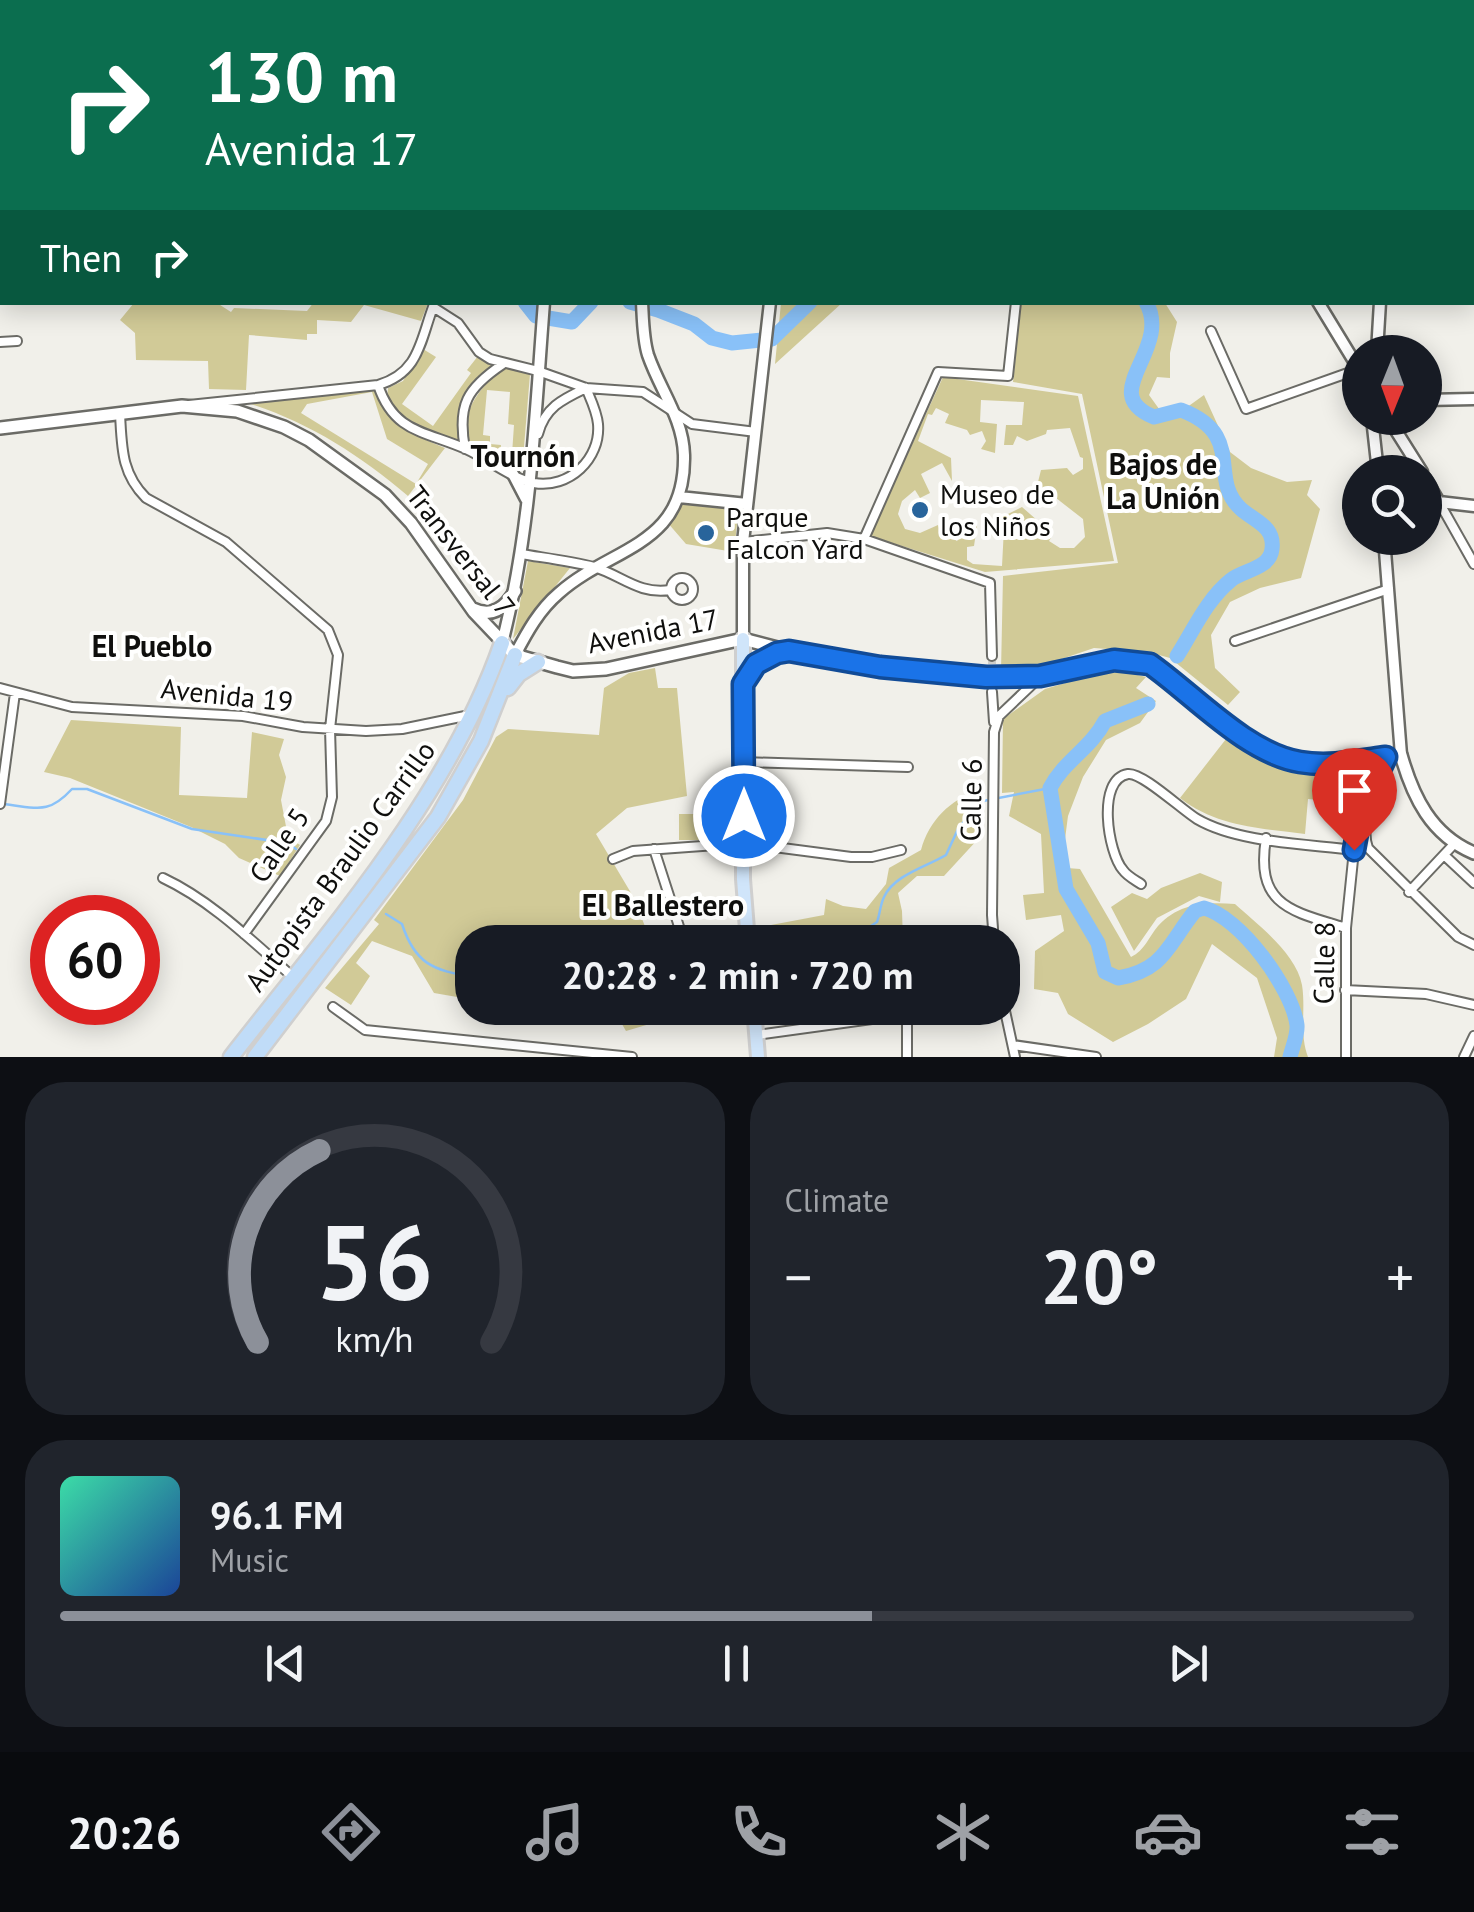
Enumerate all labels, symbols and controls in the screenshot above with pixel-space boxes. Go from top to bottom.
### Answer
text: 130 m [205,31,398,121]
icon: right [40,40,170,170]
text: Avenida 17 [205,119,418,177]
icon: right [142,230,197,285]
text: Then [40,233,122,282]
north arrow [1342,335,1442,435]
map controls [1342,335,1442,555]
district label: Tournón [471,436,575,475]
district label: Bajos de La Unión [1106,444,1220,517]
button: search [1342,455,1442,555]
place label: Museo de los Niños [940,475,1055,544]
street label: Transversal 7 [399,478,524,624]
place label: Parque Falcon Yard [726,498,864,567]
marker: Museo de los Niños [909,499,931,521]
marker: Parque Falcon Yard [695,522,717,544]
street label: Avenida 17 [584,600,722,661]
district label: El Pueblo [92,626,212,665]
street label: Avenida 19 [159,669,295,720]
street label: Autopista Braulio Carrillo [236,733,443,998]
pin [1312,748,1397,851]
street label: Calle 6 [951,758,990,842]
icon: arrive [1327,763,1382,818]
position arrow [692,764,796,868]
street label: Calle 5 [240,800,317,889]
district label: El Ballestero [582,885,744,924]
speed limit sign: 60 [30,895,160,1025]
street label: Calle 8 [1304,921,1343,1005]
text: 20:28 · 2 min · 720 m [562,950,913,999]
text: Climate [785,1179,889,1221]
text: 56 [316,1194,434,1329]
text: 20° [1040,1228,1158,1325]
text: − [785,1241,812,1312]
text: + [1386,1241,1414,1312]
text: km/h [336,1316,414,1362]
text: 96.1 FM [210,1490,343,1539]
text: Music [210,1539,289,1581]
icon: previous [258,1636,313,1691]
icon: pause [709,1636,764,1691]
icon: next [1161,1636,1216,1691]
icon: directions [316,1797,386,1867]
icon: music [520,1797,590,1867]
icon: phone [724,1797,794,1867]
icon: climate [928,1797,998,1867]
icon: car [1133,1797,1203,1867]
icon: filters [1337,1797,1407,1867]
text: 20:26 [67,1803,181,1861]

